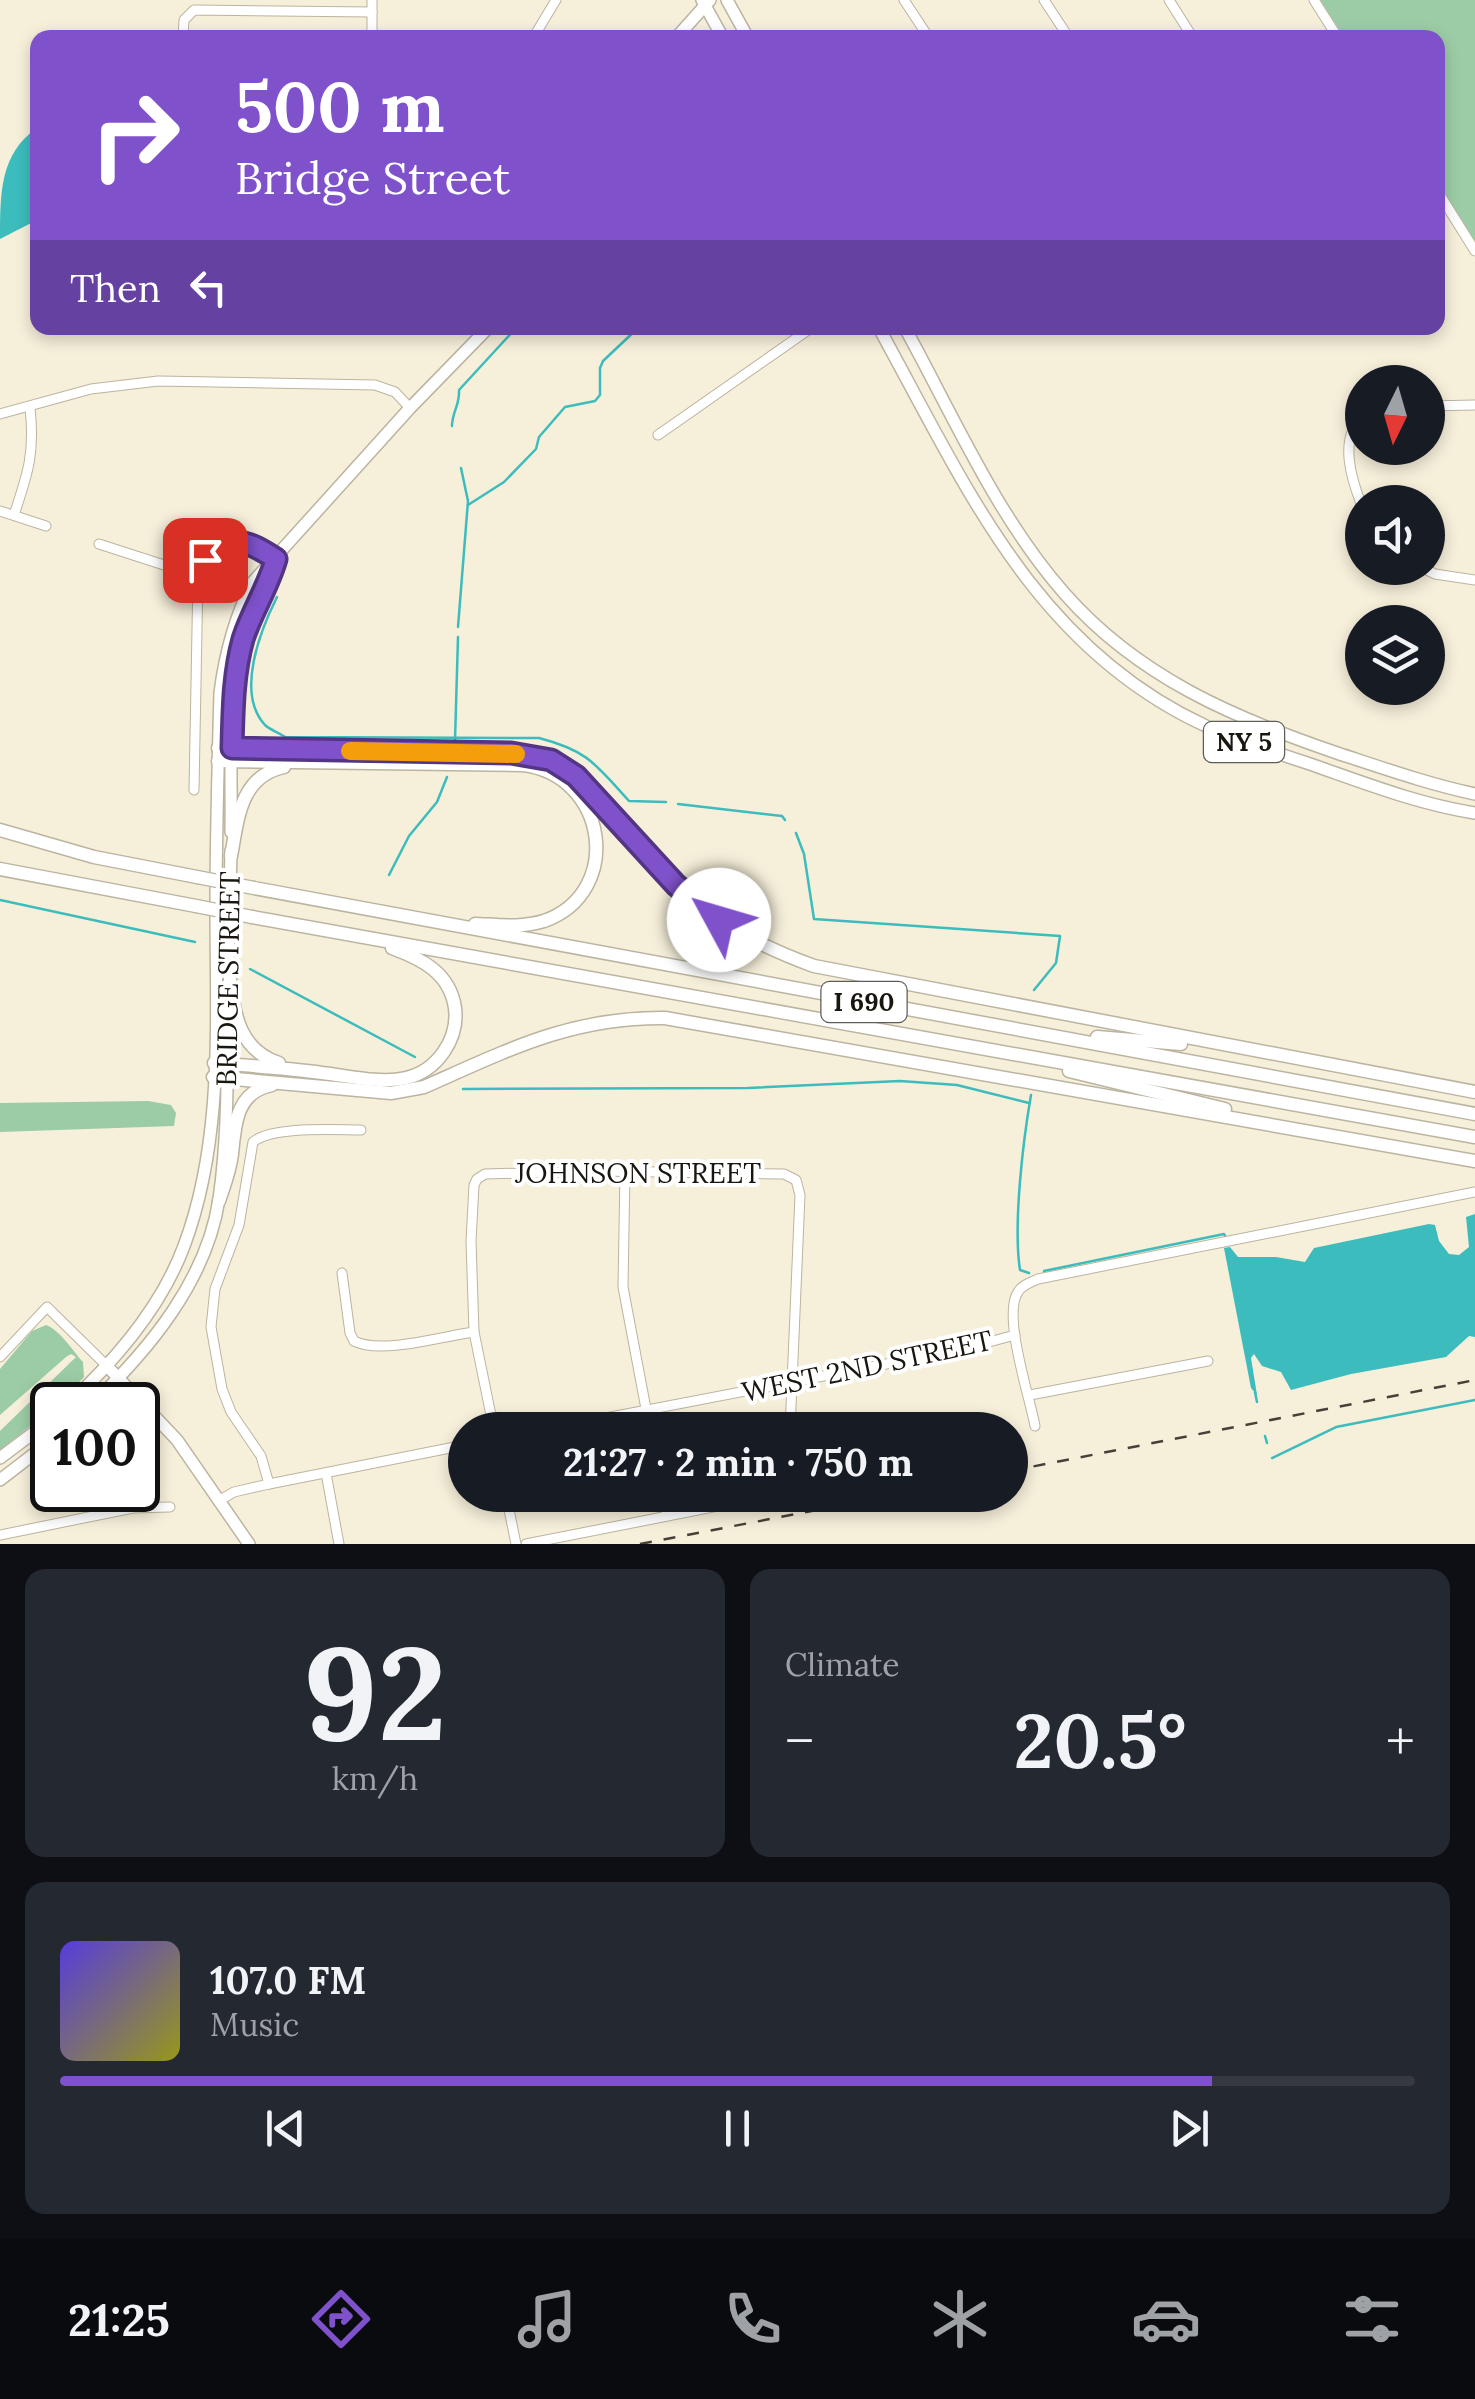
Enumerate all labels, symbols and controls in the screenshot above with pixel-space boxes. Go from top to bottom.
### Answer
text: 500 m [235,62,445,151]
icon: right [70,70,200,200]
text: Bridge Street [235,149,510,206]
icon: left [181,260,236,315]
text: Then [70,264,161,312]
north arrow [1345,365,1445,465]
map controls [1345,365,1445,705]
button: sound [1345,485,1445,585]
pin [163,518,248,603]
icon: arrive [178,533,233,588]
button: layers [1345,605,1445,705]
road number: NY 5 [1204,722,1284,762]
position arrow [667,868,771,972]
street label: BRIDGE STREET [208,871,248,1087]
road number: I 690 [822,982,906,1022]
street label: JOHNSON STREET [514,1155,761,1191]
street label: WEST 2ND STREET [738,1322,996,1410]
speed limit sign: 100 [30,1382,160,1512]
text: 21:27 · 2 min · 750 m [563,1438,913,1486]
text: 92 [303,1609,447,1776]
text: Climate [785,1644,900,1685]
text: 20.5° [1013,1693,1187,1789]
text: − [785,1706,814,1776]
text: + [1386,1706,1415,1776]
text: km/h [332,1758,418,1799]
text: 107.0 FM [210,1956,366,2004]
text: Music [210,2004,299,2045]
icon: previous [258,2101,313,2156]
icon: pause [710,2101,765,2156]
icon: next [1162,2101,1217,2156]
icon: directions [306,2284,376,2354]
icon: music [512,2284,582,2354]
icon: phone [718,2284,788,2354]
icon: climate [925,2284,995,2354]
icon: car [1131,2284,1201,2354]
icon: filters [1337,2284,1407,2354]
text: 21:25 [68,2291,170,2348]

